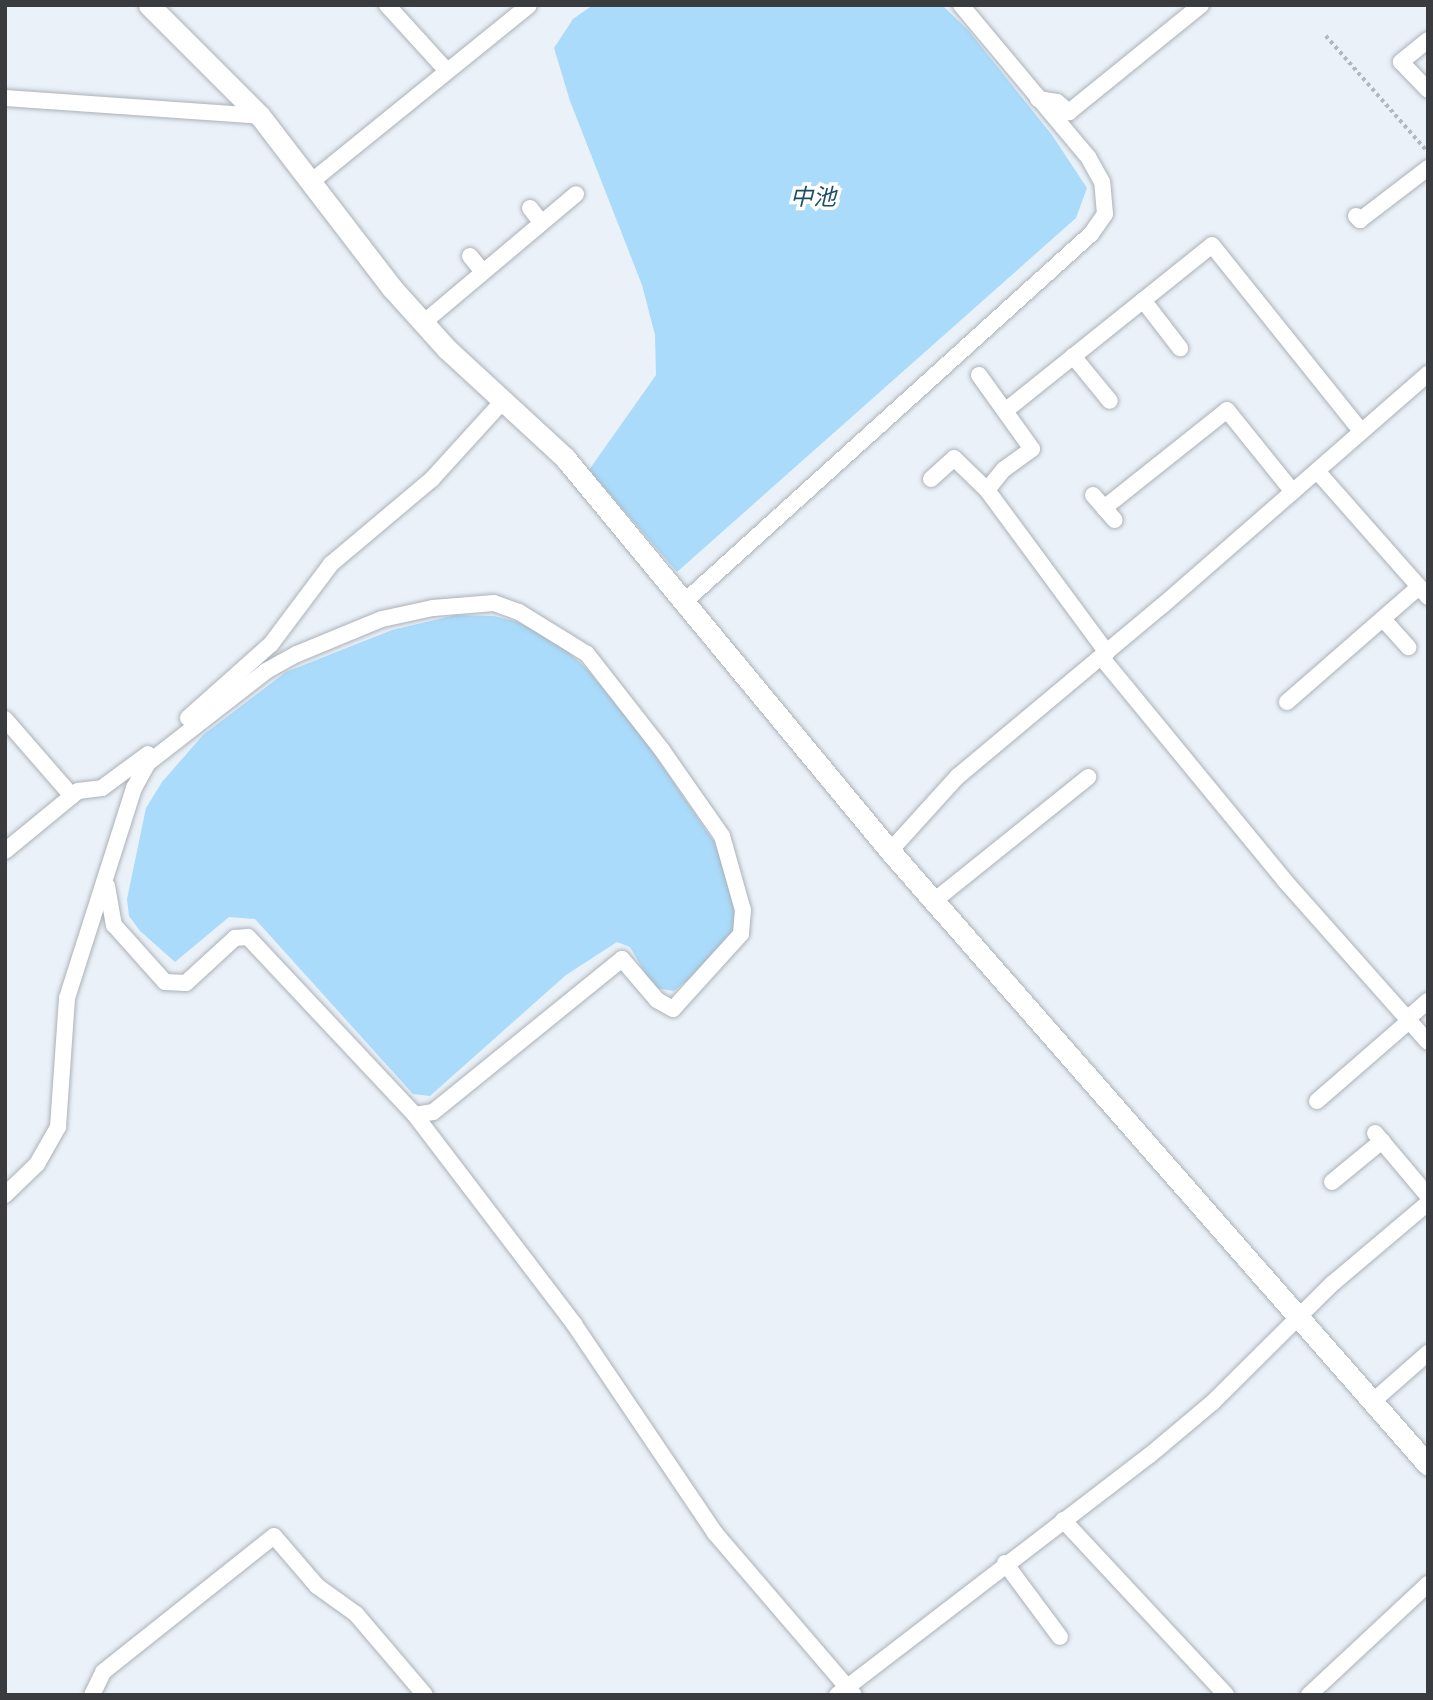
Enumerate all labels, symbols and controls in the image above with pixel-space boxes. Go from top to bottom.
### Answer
water label: 中池 [790,183,836,211]

